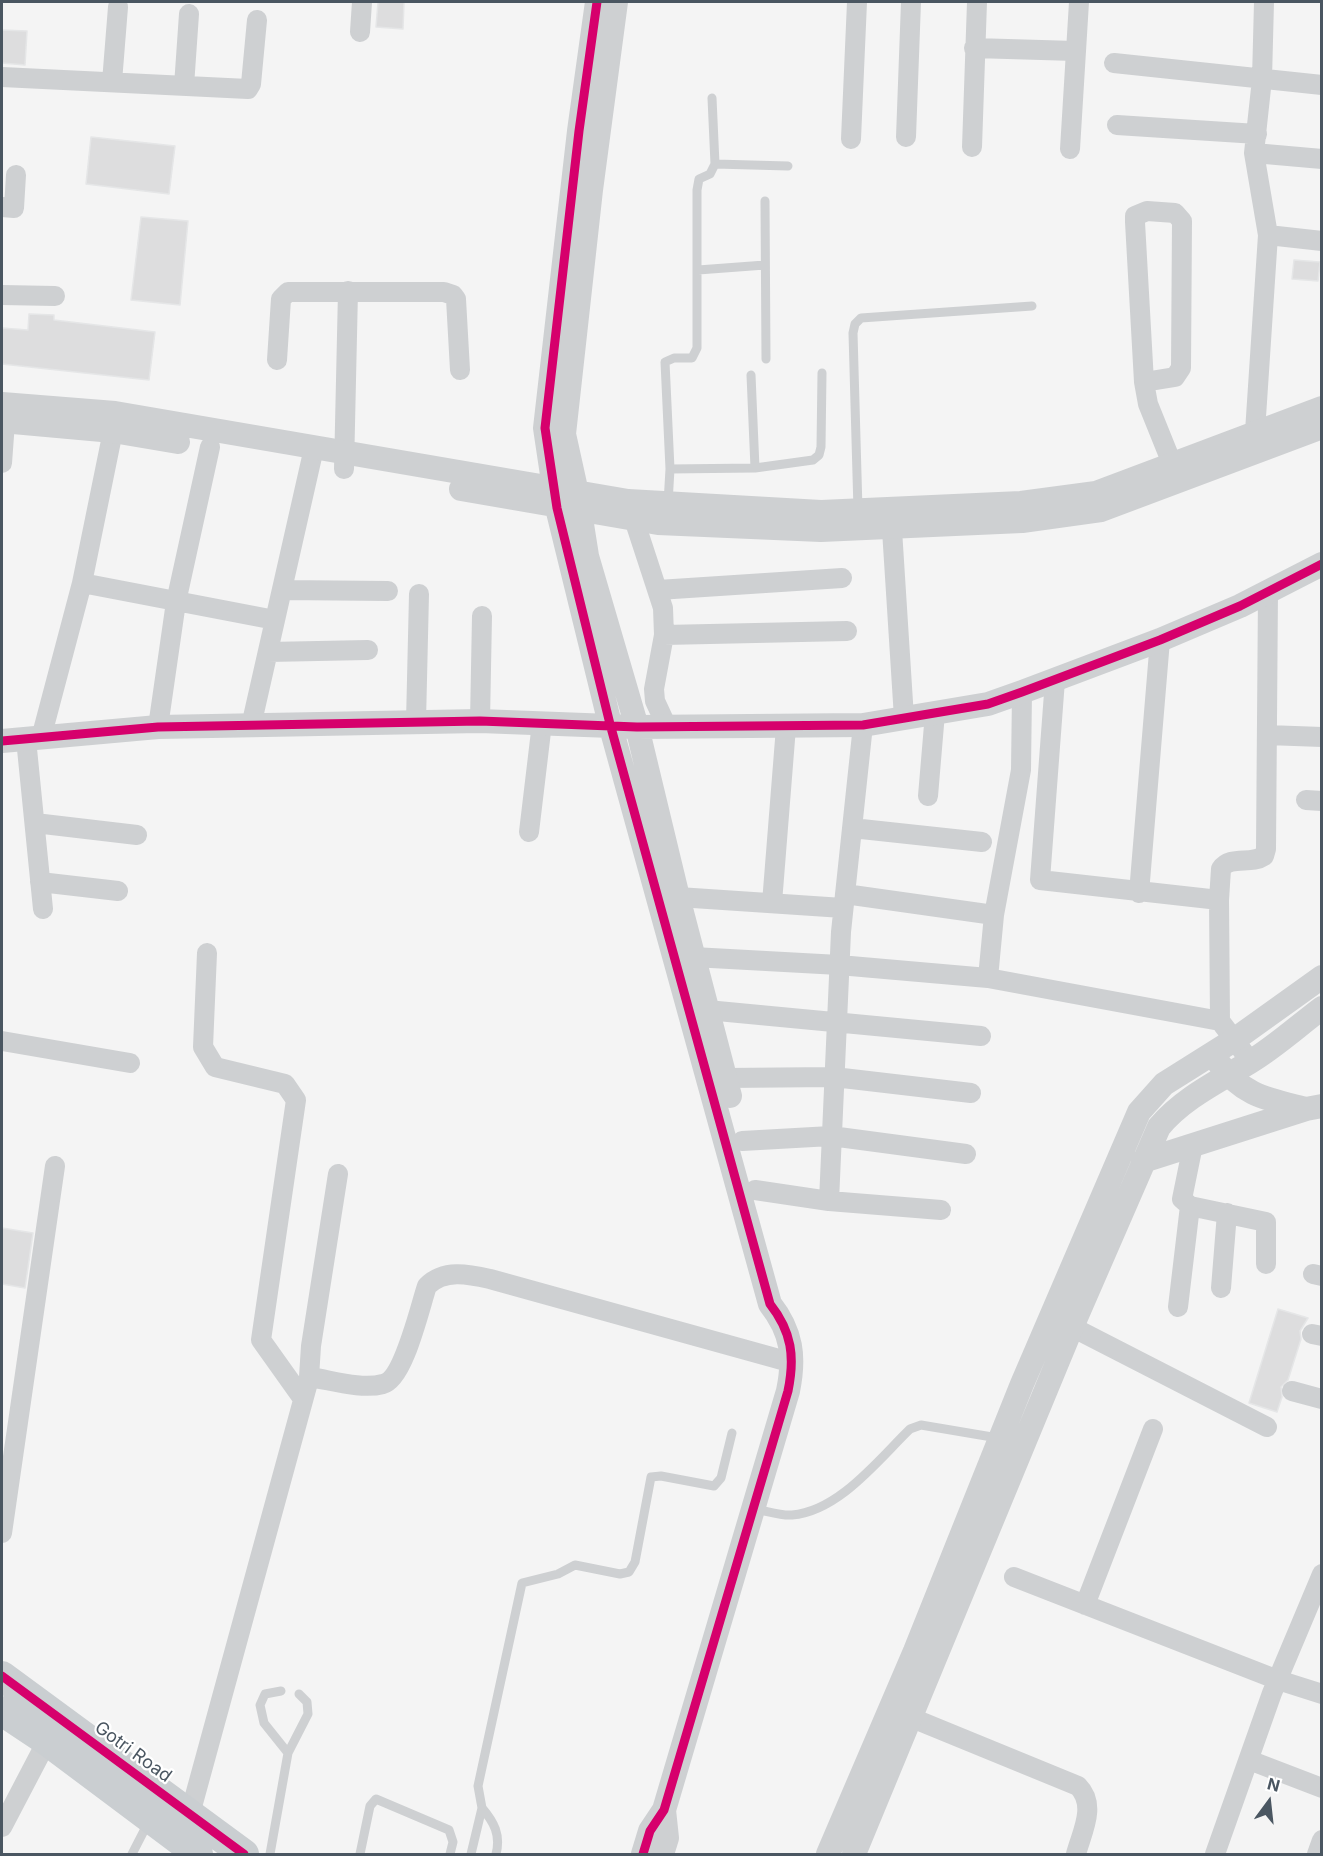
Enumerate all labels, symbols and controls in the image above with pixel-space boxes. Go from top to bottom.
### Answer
street label: Gotri Road [90,1717,176,1787]
north arrow [1239,1772,1299,1832]
text: N [1265,1773,1282,1796]

